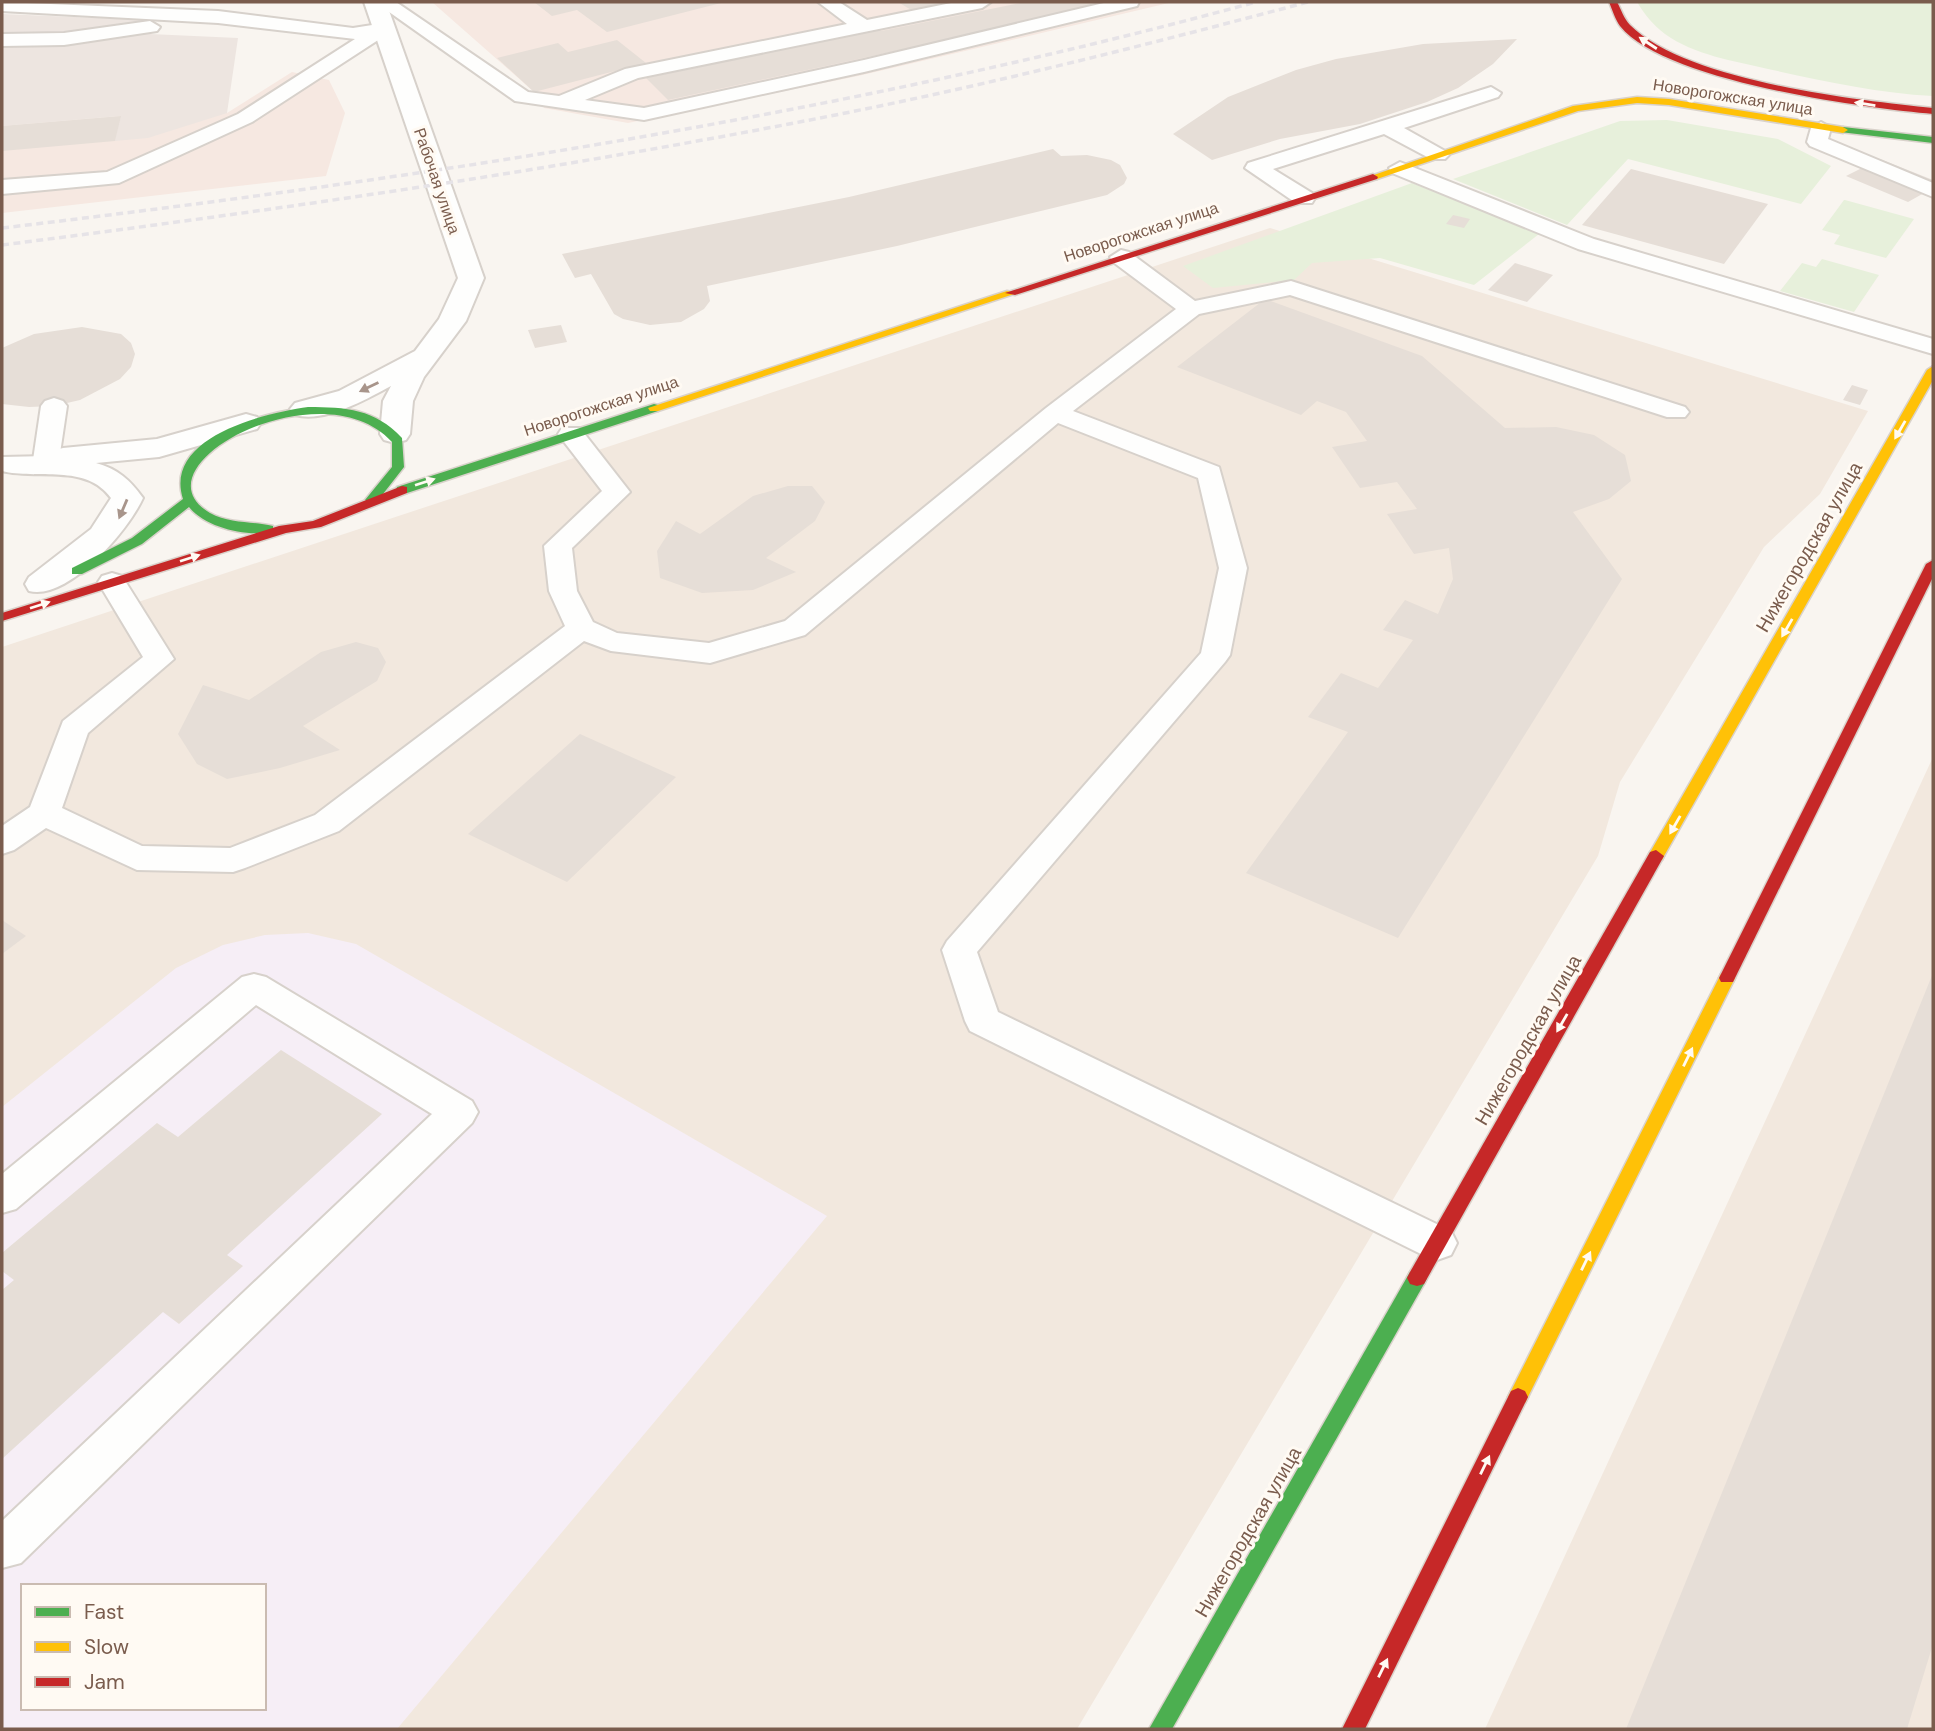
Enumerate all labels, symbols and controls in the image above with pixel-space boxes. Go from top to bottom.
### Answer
one-way arrow [1638,37,1657,50]
street label: Новорогожская улица [1652,74,1815,120]
one-way arrow [1854,98,1876,109]
street label: Рабочая улица [409,125,465,237]
street label: Новорогожская улица [1061,197,1221,267]
street label: Новорогожская улица [521,371,681,441]
one-way arrow [359,382,379,393]
one-way arrow [1893,420,1906,439]
street label: Нижегородская улица [1750,457,1868,637]
one-way arrow [415,476,436,487]
one-way arrow [117,499,128,520]
one-way arrow [179,552,200,562]
one-way arrow [29,599,50,609]
one-way arrow [1781,618,1793,637]
one-way arrow [1668,816,1681,835]
street label: Нижегородская улица [1469,950,1587,1130]
one-way arrow [1556,1013,1568,1033]
one-way arrow [1682,1047,1693,1067]
one-way arrow [1581,1251,1592,1271]
street label: Нижегородская улица [1189,1442,1307,1622]
one-way arrow [1478,1454,1490,1474]
legend [21,1584,266,1710]
text: Fast [84,1598,124,1626]
text: Slow [84,1633,129,1661]
one-way arrow [1378,1658,1389,1678]
text: Jam [84,1668,125,1696]

